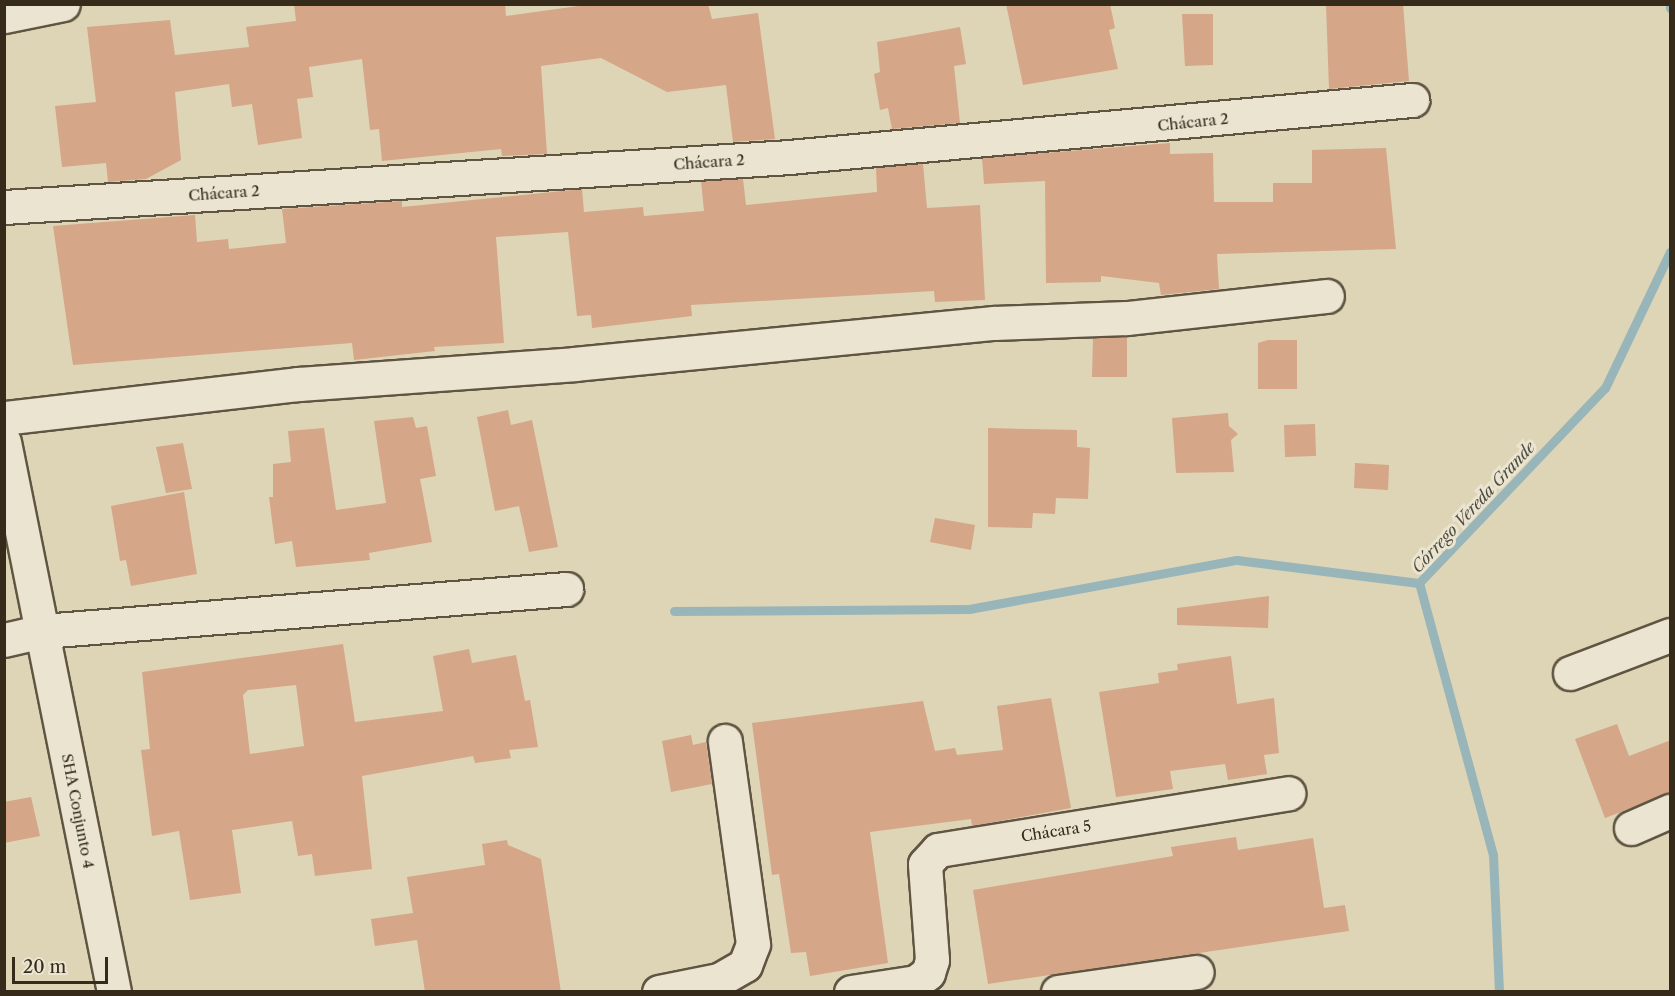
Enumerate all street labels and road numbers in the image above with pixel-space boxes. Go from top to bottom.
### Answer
street label: Chácara 2 [1157,109,1229,135]
street label: Chácara 2 [673,151,745,173]
street label: Chácara 2 [188,182,260,204]
street label: SHA Conjunto 4 [58,752,98,870]
street label: Chácara 5 [1020,817,1092,845]

